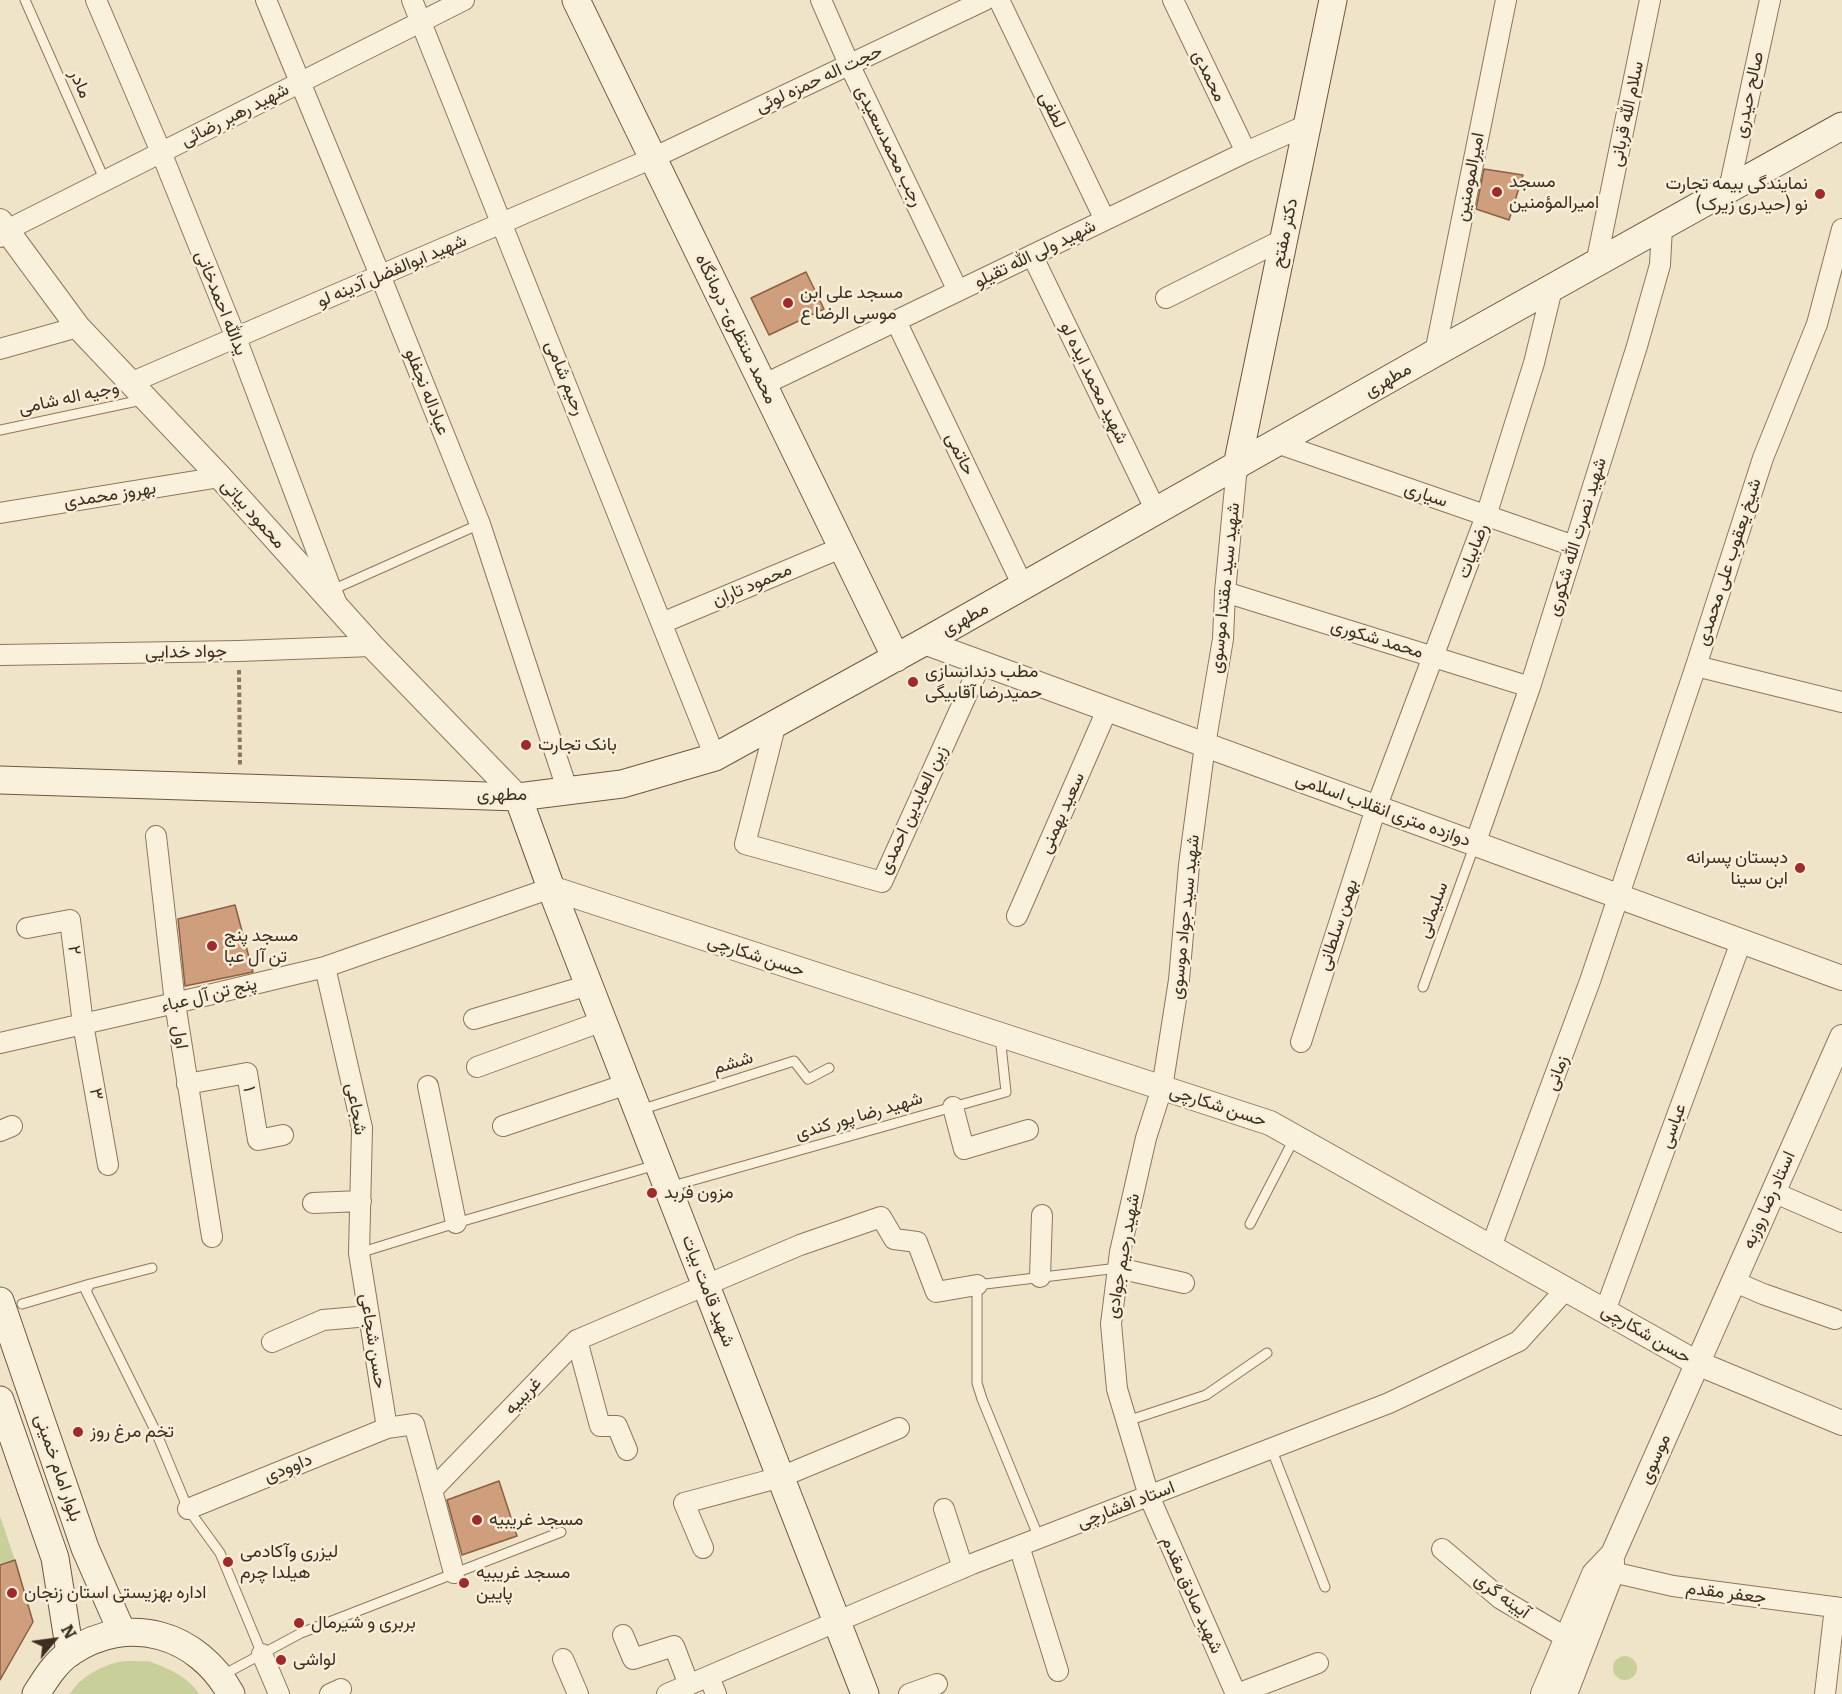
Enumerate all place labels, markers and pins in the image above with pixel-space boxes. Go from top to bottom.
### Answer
place label: مسجد امیرالمؤمنین [1509,171,1599,213]
place label: نمایندگی بیمه تجارت نو (حیدری زیرک) [1665,173,1808,216]
marker: مسجد امیرالمؤمنین [1490,185,1504,199]
marker: نمایندگی بیمه تجارت نو (حیدری زیرک) [1813,187,1827,201]
place label: مسجد علی ابن موسی الرضا ع [800,282,903,324]
marker: مسجد علی ابن موسی الرضا ع [781,296,795,310]
place label: مطب دندانسازی حمیدرضا آقابیگی [925,661,1042,704]
marker: مطب دندانسازی حمیدرضا آقابیگی [906,675,920,689]
place label: بانک تجارت [538,734,617,756]
marker: بانک تجارت [519,738,533,752]
place label: دبستان پسرانه ابن سینا [1686,847,1788,890]
marker: دبستان پسرانه ابن سینا [1793,861,1807,875]
place label: مسجد پنج تن آل عبا [224,925,298,968]
marker: مسجد پنج تن آل عبا [205,939,219,953]
place label: مزون فربد [664,1182,734,1204]
marker: مزون فربد [645,1186,659,1200]
place label: تخم مرغ روز [90,1421,174,1443]
marker: تخم مرغ روز [71,1425,85,1439]
place label: مسجد غریبیه [489,1509,583,1531]
marker: مسجد غریبیه [470,1513,484,1527]
place label: لیزری وآکادمی هیلدا چرم [240,1541,338,1584]
marker: لیزری وآکادمی هیلدا چرم [221,1555,235,1569]
place label: مسجد غریبیه پایین [476,1562,570,1604]
marker: مسجد غریبیه پایین [457,1576,471,1590]
place label: اداره بهزیستی استان زنجان [24,1582,206,1604]
marker: اداره بهزیستی استان زنجان [5,1586,19,1600]
place label: بربری و شیرمال [311,1612,416,1634]
marker: بربری و شیرمال [292,1616,306,1630]
place label: لواشی [293,1649,336,1671]
marker: لواشی [274,1653,288,1667]

